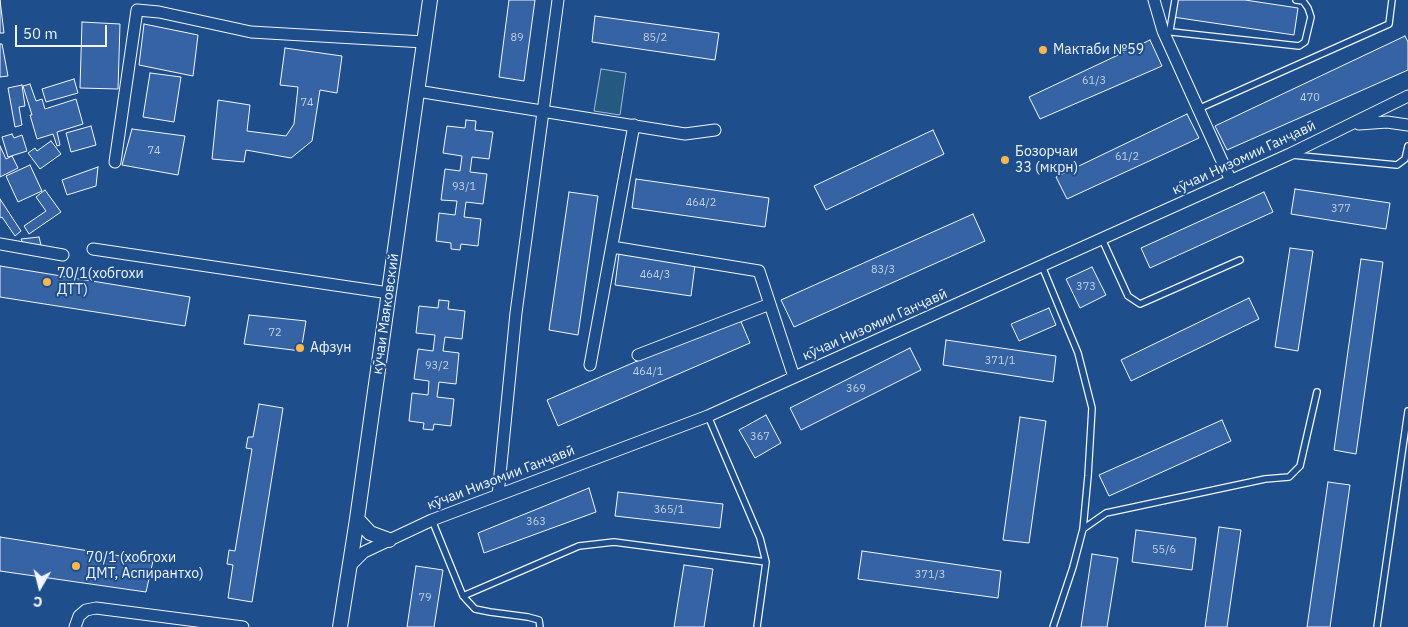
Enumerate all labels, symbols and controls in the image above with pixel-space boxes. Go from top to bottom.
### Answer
scale bar [18,15,110,47]
text: 50 m [23,24,58,43]
house number: 89 [510,31,524,45]
house number: 85/2 [643,31,667,45]
place label: Мактаби №59 [1053,42,1144,58]
marker: Мактаби №59 [1037,44,1049,56]
house number: 61/3 [1082,74,1106,88]
house number: 470 [1300,91,1320,105]
house number: 74 [300,96,314,110]
street label: кӯчаи Низомии Ганҷавӣ [1169,117,1319,199]
house number: 74 [147,144,161,158]
place label: Бозорчаи 33 (мкрн) [1015,144,1078,176]
house number: 61/2 [1115,150,1139,164]
marker: Бозорчаи 33 (мкрн) [999,154,1011,166]
house number: 93/1 [452,180,476,194]
house number: 464/2 [686,196,716,210]
house number: 377 [1331,202,1351,216]
street label: кӯчаи Маяковский [369,252,403,376]
house number: 83/3 [871,263,895,277]
place label: 70/1(хобгохи ДТТ) [57,266,144,298]
house number: 464/3 [640,268,670,282]
marker: 70/1(хобгохи ДТТ) [41,276,53,288]
house number: 373 [1076,280,1096,294]
street label: кӯчаи Низомии Ганҷавӣ [800,285,950,365]
house number: 72 [268,326,282,340]
place label: Афзун [310,340,352,356]
marker: Афзун [294,342,306,354]
house number: 371/1 [985,354,1015,368]
house number: 93/2 [425,359,449,373]
house number: 464/1 [633,365,663,379]
house number: 369 [846,382,866,396]
house number: 367 [750,430,770,444]
street label: кӯчаи Низомии Ганҷавӣ [425,442,577,514]
house number: 365/1 [654,503,684,517]
house number: 363 [526,515,546,529]
house number: 55/6 [1152,543,1176,557]
place label: 70/1 (хобгохи ДМТ, Аспирантхо) [86,550,204,582]
marker: 70/1 (хобгохи ДМТ, Аспирантхо) [70,560,82,572]
north arrow [15,562,65,612]
house number: 371/3 [915,568,945,582]
house number: 79 [418,591,432,605]
text: С [32,592,44,611]

